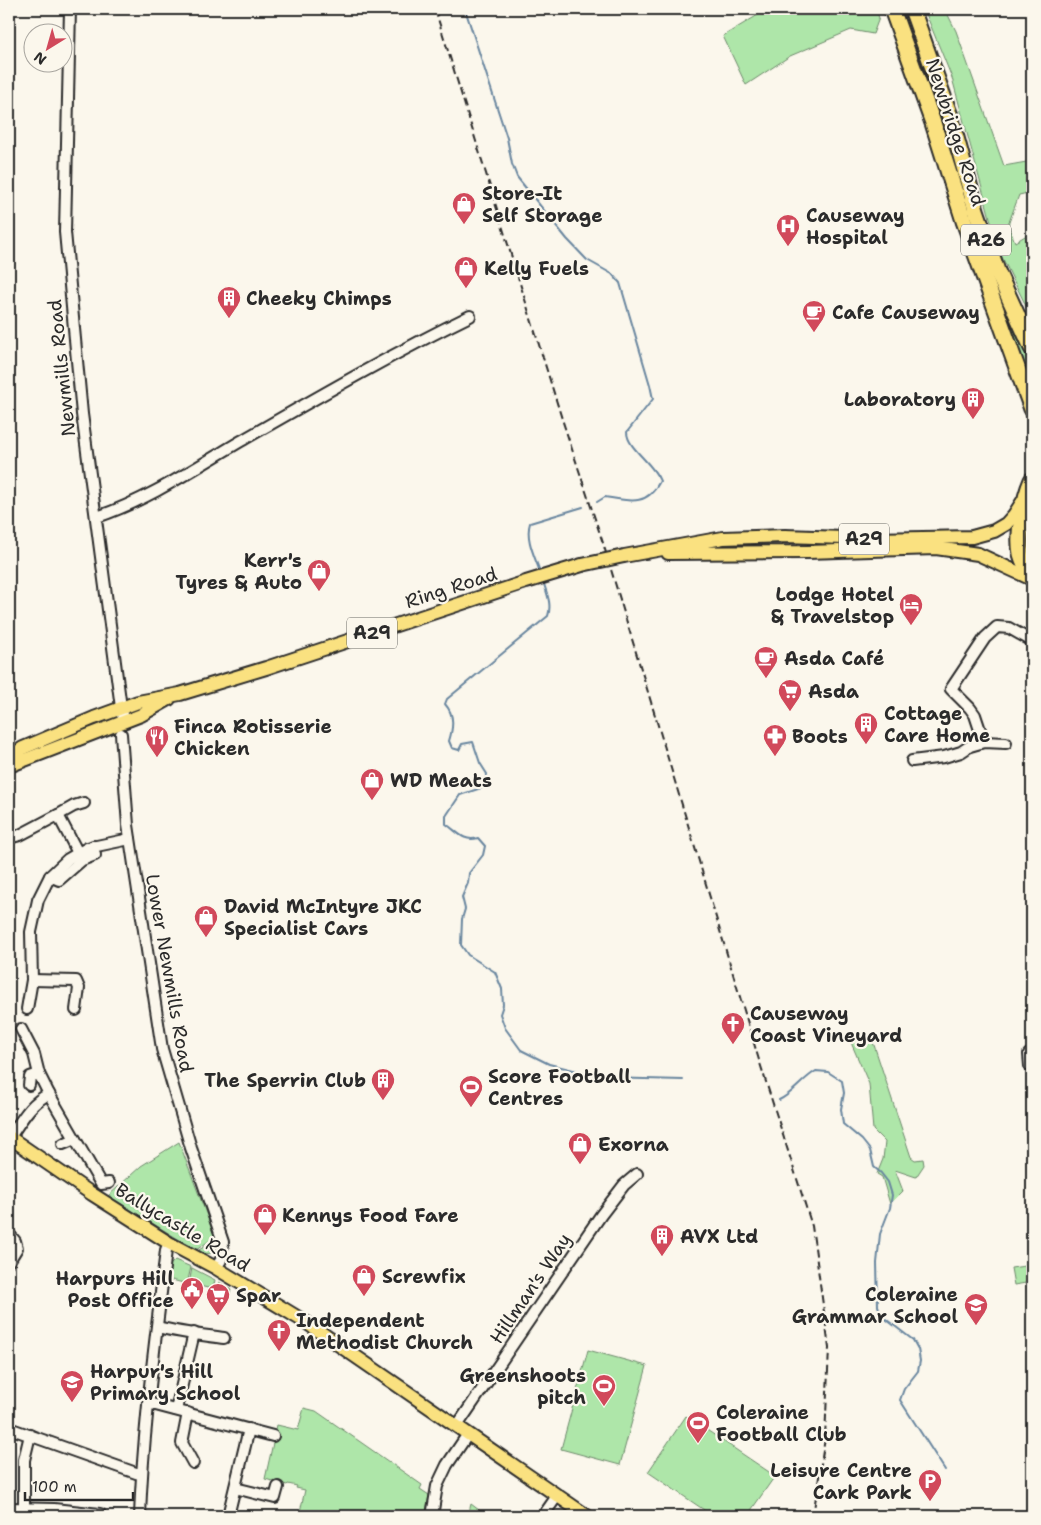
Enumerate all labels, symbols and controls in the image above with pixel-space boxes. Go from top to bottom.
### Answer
north arrow [22,22,72,72]
text: N [30,48,50,69]
street label: Newbridge Road [920,55,991,209]
place label: Store-It Self Storage [482,181,603,228]
shop icon: Store-It Self Storage [451,191,477,225]
place label: Causeway Hospital [806,203,905,250]
hospital icon: Causeway Hospital [775,213,801,247]
road number: A26 [961,224,1011,256]
shop icon: Kelly Fuels [453,255,479,289]
place label: Kelly Fuels [484,256,589,281]
building icon: Cheeky Chimps [216,285,242,319]
place label: Cheeky Chimps [246,286,392,311]
street label: Newmills Road [42,298,81,438]
cafe icon: Cafe Causeway [801,299,827,333]
place label: Cafe Causeway [832,300,980,325]
building icon: Laboratory [960,386,986,420]
place label: Laboratory [844,387,956,412]
road number: A29 [839,524,889,554]
place label: Kerr's Tyres & Auto [175,548,302,595]
shop icon: Kerr's Tyres & Auto [306,558,332,592]
street label: Ring Road [402,561,500,614]
place label: Lodge Hotel & Travelstop [771,582,894,629]
hotel icon: Lodge Hotel & Travelstop [898,592,924,626]
road number: A29 [347,618,397,648]
cafe icon: Asda Café [753,645,779,679]
place label: Asda Café [784,646,884,671]
supermarket icon: Asda [777,678,803,712]
place label: Asda [808,679,859,704]
place label: Cottage Care Home [884,701,990,748]
building icon: Cottage Care Home [853,711,879,745]
place label: Finca Rotisserie Chicken [174,714,332,761]
pharmacy icon: Boots [762,723,788,757]
restaurant icon: Finca Rotisserie Chicken [144,724,170,758]
place label: Boots [792,724,848,749]
shop icon: WD Meats [359,767,385,801]
place label: WD Meats [390,768,492,793]
street label: Lower Newmills Road [140,872,199,1074]
place label: David McIntyre JKC Specialist Cars [224,894,422,941]
shop icon: David McIntyre JKC Specialist Cars [193,904,219,938]
place label: Causeway Coast Vineyard [750,1001,902,1048]
church icon: Causeway Coast Vineyard [720,1011,746,1045]
place label: Score Football Centres [488,1064,631,1111]
building icon: The Sperrin Club [370,1067,396,1101]
place label: The Sperrin Club [204,1068,366,1093]
sports icon: Score Football Centres [458,1074,484,1108]
shop icon: Exorna [567,1131,593,1165]
place label: Exorna [598,1132,669,1157]
street label: Ballycastle Road [111,1177,255,1278]
shop icon: Kennys Food Fare [252,1202,278,1236]
place label: Kennys Food Fare [282,1203,459,1228]
building icon: AVX Ltd [649,1223,675,1257]
place label: AVX Ltd [680,1224,758,1249]
street label: Hillman's Way [484,1228,577,1349]
shop icon: Screwfix [351,1263,377,1297]
place label: Screwfix [382,1264,466,1289]
place label: Harpurs Hill Post Office [56,1266,174,1313]
public building icon: Harpurs Hill Post Office [179,1276,205,1310]
supermarket icon: Spar [205,1282,231,1316]
place label: Coleraine Grammar School [792,1282,958,1329]
place label: Spar [236,1283,281,1308]
school or university icon: Coleraine Grammar School [963,1292,989,1326]
place label: Independent Methodist Church [296,1308,473,1355]
church icon: Independent Methodist Church [266,1318,292,1352]
place label: Harpur's Hill Primary School [90,1359,241,1406]
place label: Greenshoots pitch [459,1363,586,1410]
school or university icon: Harpur's Hill Primary School [59,1369,85,1403]
sports icon: Greenshoots pitch [591,1373,617,1407]
place label: Coleraine Football Club [716,1400,847,1447]
sports icon: Coleraine Football Club [685,1410,711,1444]
place label: Leisure Centre Cark Park [770,1458,912,1505]
parking icon: Leisure Centre Cark Park [917,1468,943,1502]
scale bar [25,1470,132,1502]
text: 100 m [32,1477,77,1497]

